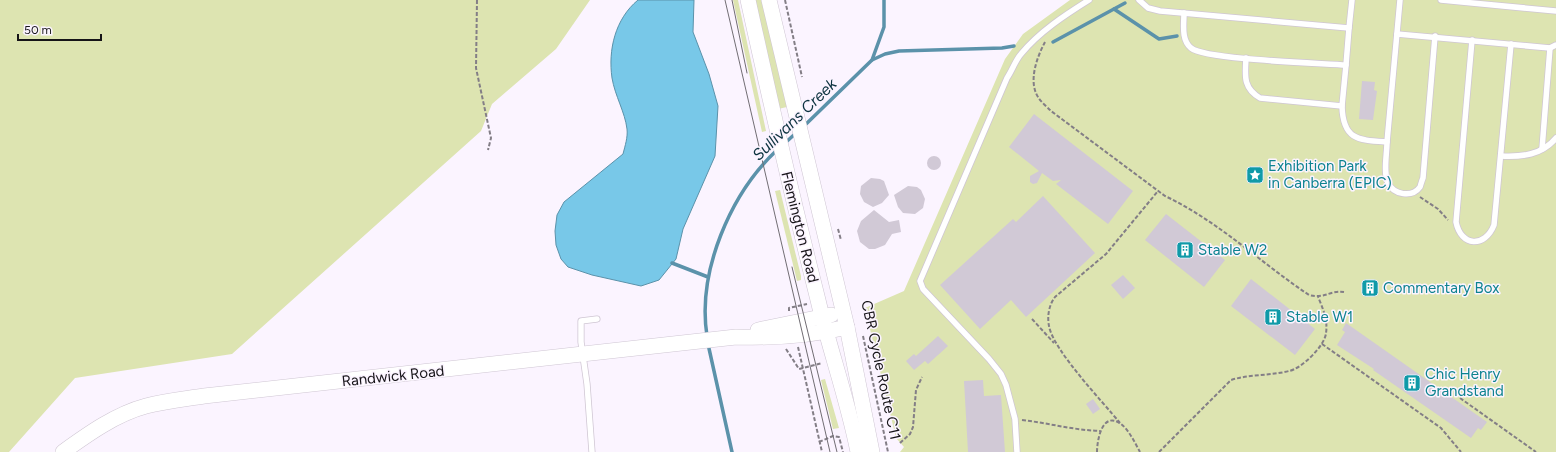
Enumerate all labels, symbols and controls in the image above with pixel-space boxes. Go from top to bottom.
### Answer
scale bar [18,16,101,42]
text: 50 m [24,23,52,37]
water label: Sullivans Creek [748,74,841,164]
place label: Exhibition Park in Canberra (EPIC) [1268,157,1392,192]
place icon: Exhibition Park in Canberra (EPIC) [1245,165,1265,185]
street label: Flemington Road [777,170,823,284]
building icon: Stable W2 [1175,240,1195,260]
place label: Stable W2 [1198,241,1267,259]
building icon: Commentary Box [1360,278,1380,298]
place label: Commentary Box [1383,279,1499,297]
street label: CBR Cycle Route C11 [857,299,905,441]
building icon: Stable W1 [1263,307,1283,327]
place label: Stable W1 [1286,308,1353,326]
street label: Randwick Road [341,362,445,390]
place label: Chic Henry Grandstand [1425,365,1504,400]
building icon: Chic Henry Grandstand [1402,373,1422,393]

